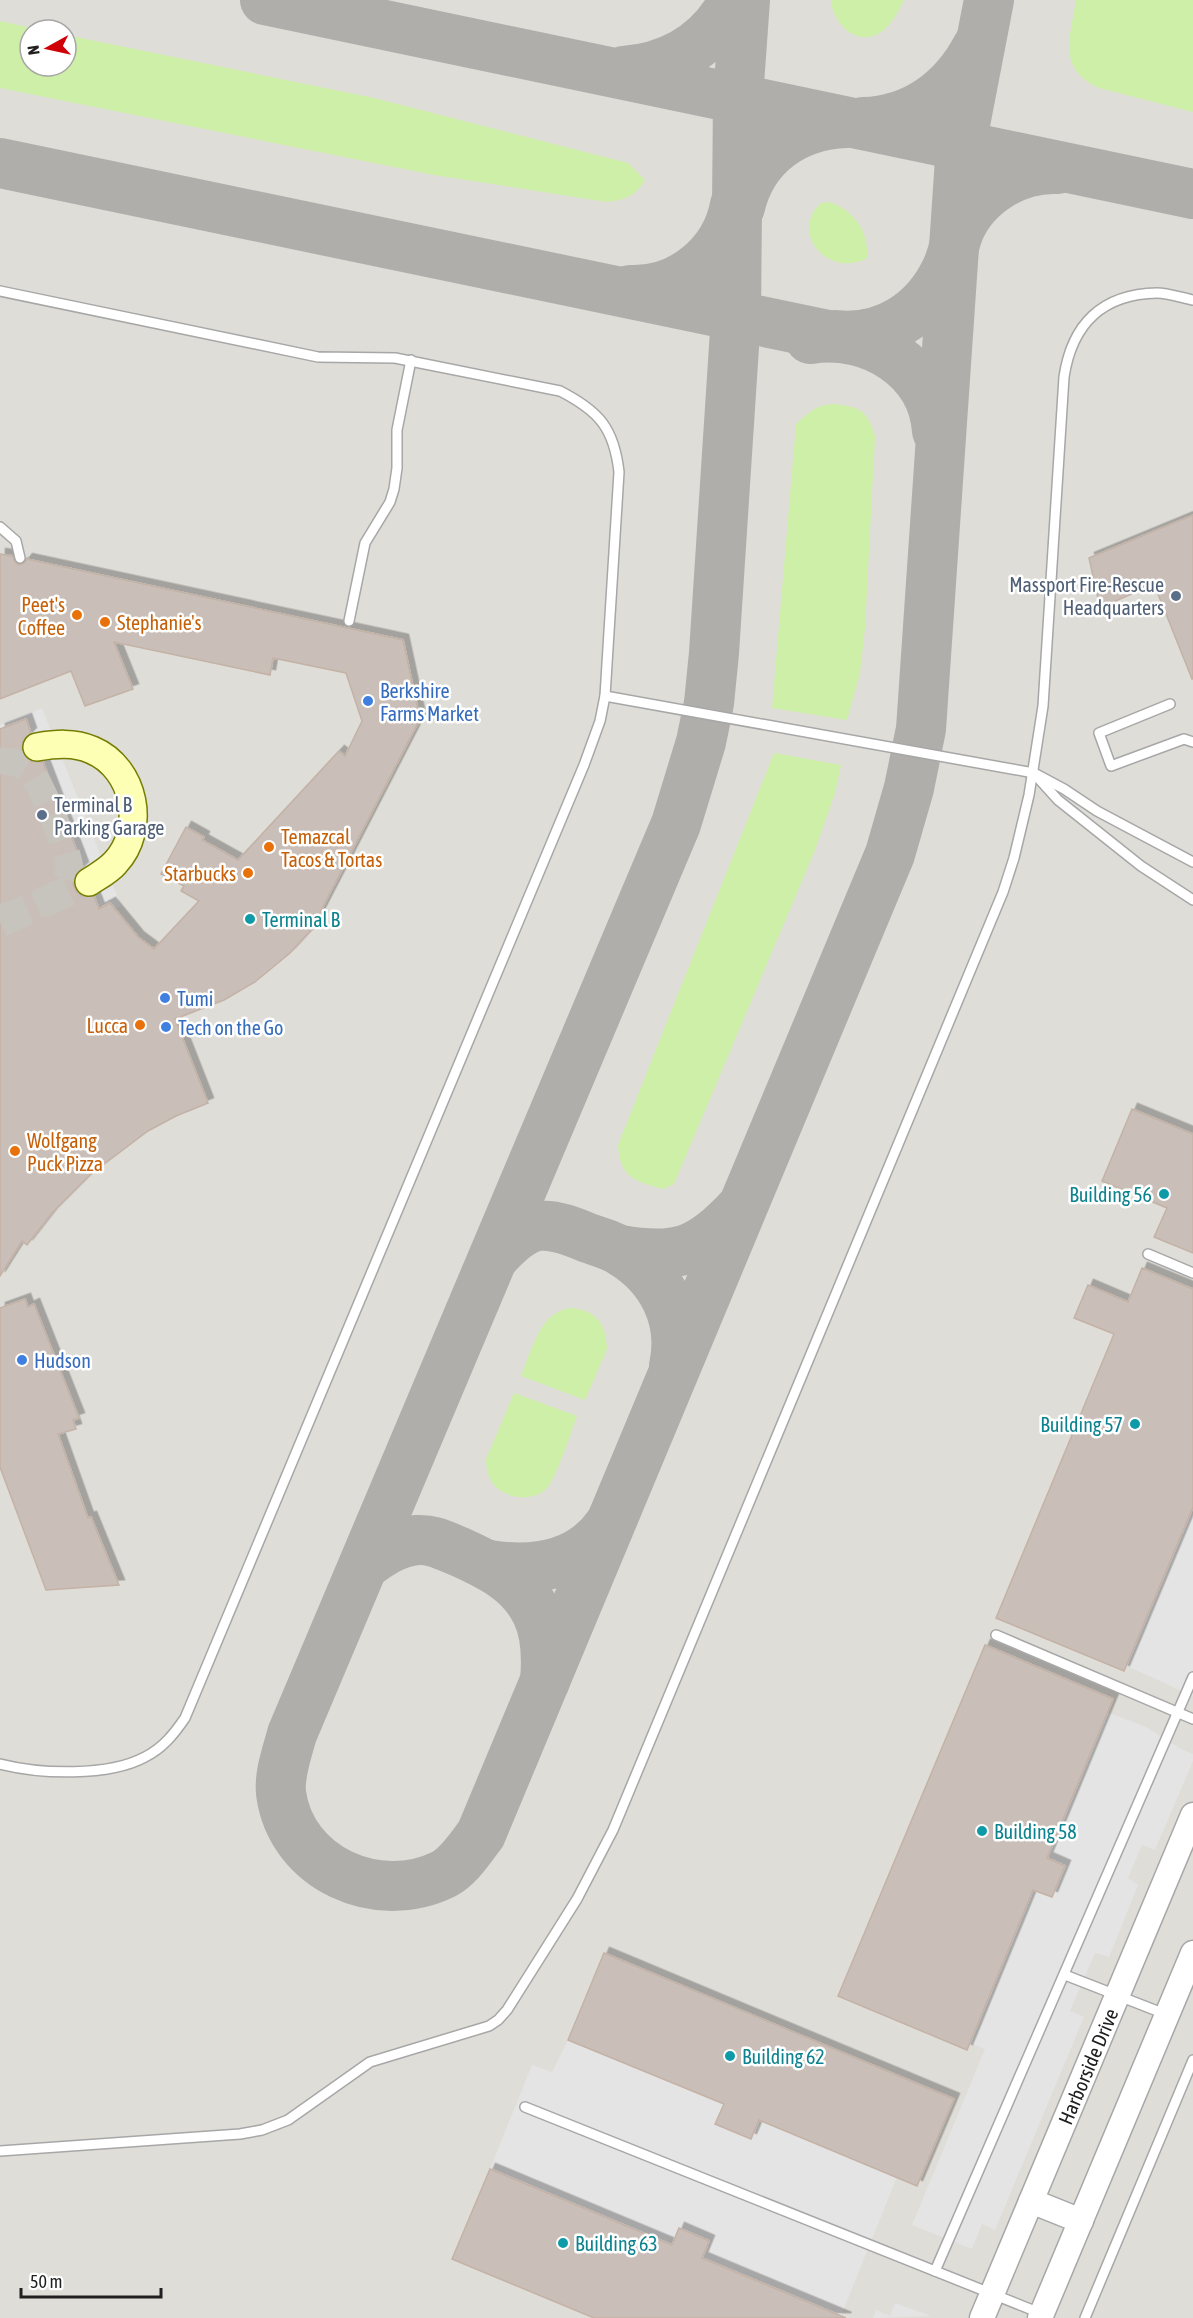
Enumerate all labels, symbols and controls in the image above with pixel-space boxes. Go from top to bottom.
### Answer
north arrow [18,18,78,78]
text: N [24,44,43,56]
place label: Massport Fire-Rescue Headquarters [1009,573,1164,619]
marker: Massport Fire-Rescue Headquarters [1169,589,1183,603]
place label: Peet's Coffee [18,593,65,639]
marker: Peet's Coffee [70,608,84,622]
place label: Stephanie's [117,611,202,634]
marker: Stephanie's [98,615,112,629]
place label: Berkshire Farms Market [380,679,479,725]
marker: Berkshire Farms Market [361,694,375,708]
place label: Terminal B Parking Garage [54,793,164,839]
marker: Terminal B Parking Garage [35,808,49,822]
place label: Temazcal Tacos & Tortas [281,825,382,871]
marker: Temazcal Tacos & Tortas [262,840,276,854]
place label: Starbucks [164,862,236,885]
marker: Starbucks [241,866,255,880]
place label: Terminal B [262,908,341,931]
marker: Terminal B [243,912,257,926]
place label: Tumi [177,987,213,1010]
marker: Tumi [158,991,172,1005]
place label: Lucca [87,1014,128,1037]
place label: Tech on the Go [178,1016,284,1039]
marker: Lucca [133,1018,147,1032]
marker: Tech on the Go [159,1020,173,1034]
place label: Wolfgang Puck Pizza [27,1129,103,1175]
marker: Wolfgang Puck Pizza [8,1144,22,1158]
place label: Building 56 [1069,1183,1152,1206]
marker: Building 56 [1157,1187,1171,1201]
place label: Hudson [34,1349,91,1372]
marker: Hudson [15,1353,29,1367]
place label: Building 57 [1040,1413,1123,1436]
marker: Building 57 [1128,1417,1142,1431]
place label: Building 58 [994,1820,1077,1843]
marker: Building 58 [975,1824,989,1838]
street label: Harborside Drive [1053,2005,1122,2128]
place label: Building 62 [742,2045,825,2068]
marker: Building 62 [723,2049,737,2063]
place label: Building 63 [575,2232,658,2255]
marker: Building 63 [556,2236,570,2250]
scale bar [21,2261,160,2299]
text: 50 m [30,2271,62,2292]

